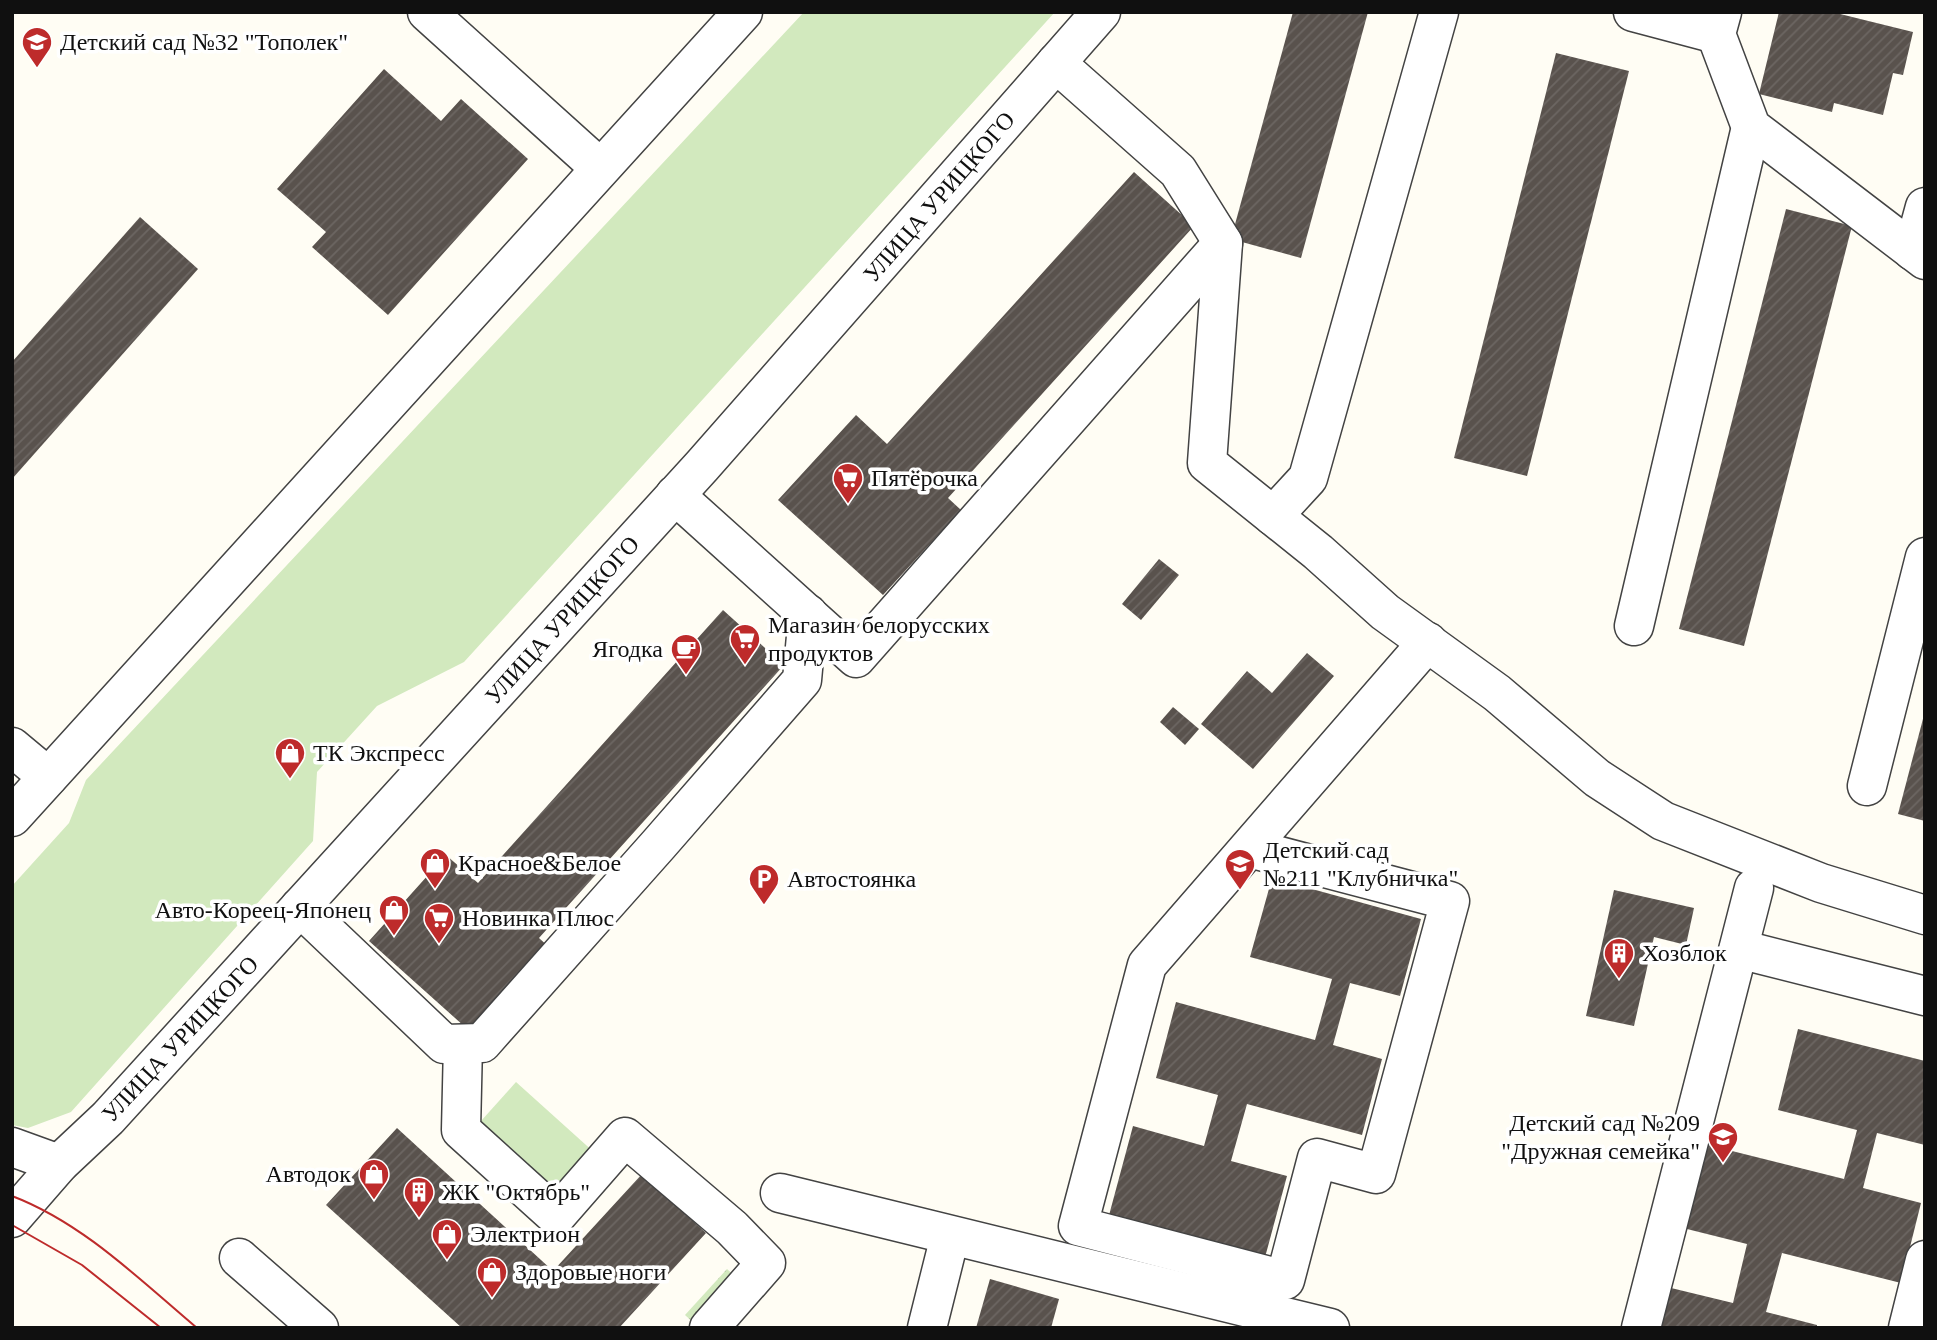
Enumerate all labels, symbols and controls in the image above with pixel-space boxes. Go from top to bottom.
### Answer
school or university icon: Детский сад №32 "Тополек" [20,25,54,69]
place label: Детский сад №32 "Тополек" [60,29,348,55]
street label: УЛИЦА УРИЦКОГО [858,107,1020,287]
supermarket icon: Пятёрочка [831,461,865,505]
place label: Пятёрочка [871,465,978,491]
street label: УЛИЦА УРИЦКОГО [480,531,644,709]
place label: Магазин белорусских продуктов [768,612,990,666]
supermarket icon: Магазин белорусских продуктов [728,622,762,666]
cafe icon: Ягодка [669,632,703,676]
place label: Ягодка [592,636,663,662]
shop icon: ТК Экспресс [273,736,307,780]
place label: ТК Экспресс [313,740,445,766]
place label: Детский сад №211 "Клубничка" [1263,837,1458,891]
shop icon: Красное&Белое [418,846,452,890]
school or university icon: Детский сад №211 "Клубничка" [1223,847,1257,891]
place label: Красное&Белое [458,850,621,876]
parking icon: Автостоянка [747,862,781,906]
place label: Автостоянка [787,866,916,892]
shop icon: Авто-Кореец-Японец [377,893,411,937]
place label: Авто-Кореец-Японец [155,897,371,923]
supermarket icon: Новинка Плюс [422,901,456,945]
place label: Новинка Плюс [462,905,614,931]
building icon: Хозблок [1602,936,1636,980]
place label: Хозблок [1642,940,1727,966]
street label: УЛИЦА УРИЦКОГО [97,951,263,1127]
place label: Детский сад №209 "Дружная семейка" [1501,1110,1700,1164]
school or university icon: Детский сад №209 "Дружная семейка" [1706,1120,1740,1164]
shop icon: Автодок [357,1157,391,1201]
place label: Автодок [266,1161,351,1187]
building icon: ЖК "Октябрь" [402,1175,436,1219]
place label: ЖК "Октябрь" [442,1179,590,1205]
shop icon: Электрион [430,1217,464,1261]
place label: Электрион [470,1221,580,1247]
shop icon: Здоровые ноги [475,1255,509,1299]
place label: Здоровые ноги [515,1259,666,1285]

